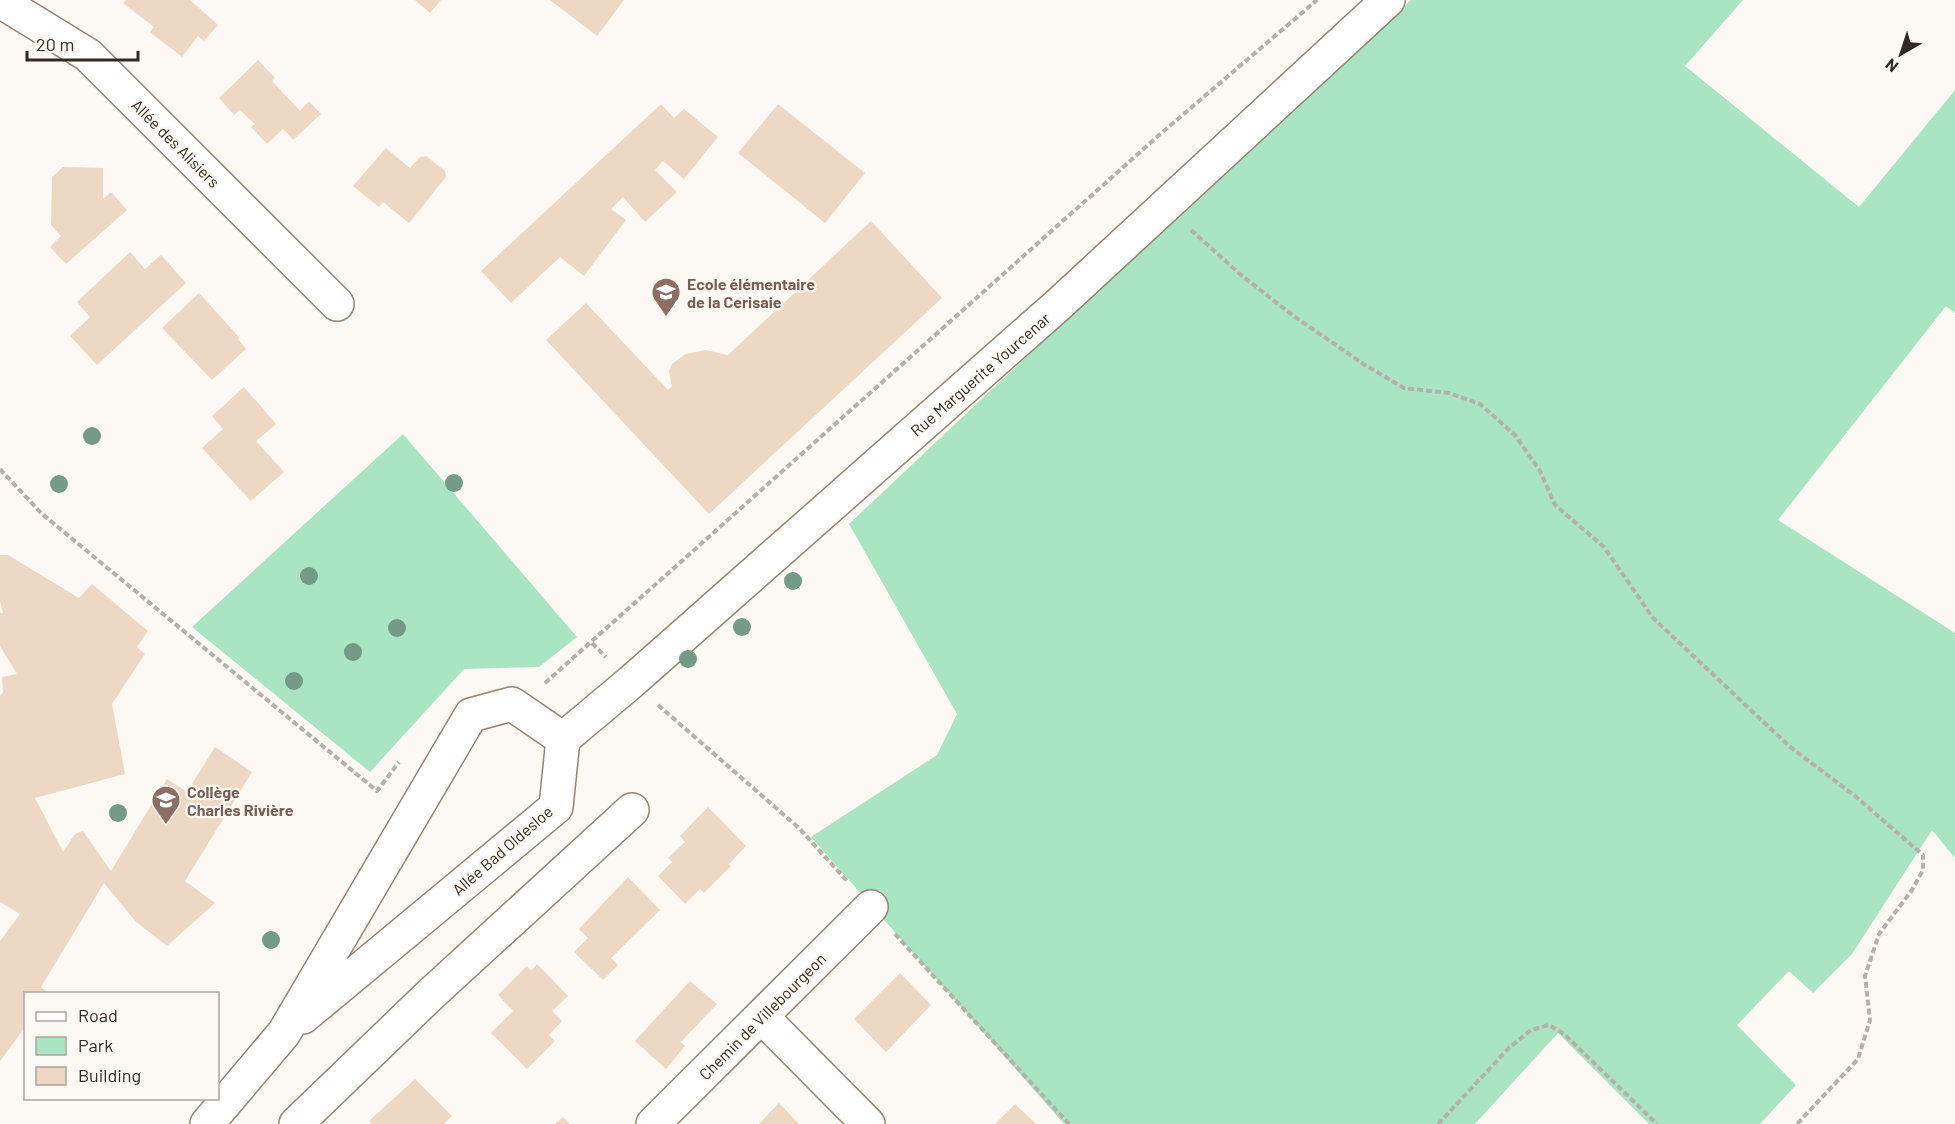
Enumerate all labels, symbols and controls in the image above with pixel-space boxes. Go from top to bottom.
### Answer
scale bar [27,24,138,62]
north arrow [1871,24,1931,84]
text: 20 m [36,33,74,55]
text: N [1881,55,1901,77]
street label: Allée des Alisiers [128,95,224,191]
place label: Ecole élémentaire de la Cerisaie [687,274,815,311]
school or university icon: Ecole élémentaire de la Cerisaie [650,276,682,318]
street label: Rue Marguerite Yourcenar [906,308,1054,440]
place label: Collège Charles Rivière [187,782,294,819]
school or university icon: Collège Charles Rivière [150,784,182,826]
street label: Allée Bad Oldesloe [448,801,556,899]
street label: Chemin de Villebourgeon [695,949,829,1083]
legend [24,992,219,1100]
text: Road [78,1004,118,1026]
text: Park [78,1034,113,1056]
text: Building [78,1064,141,1086]

